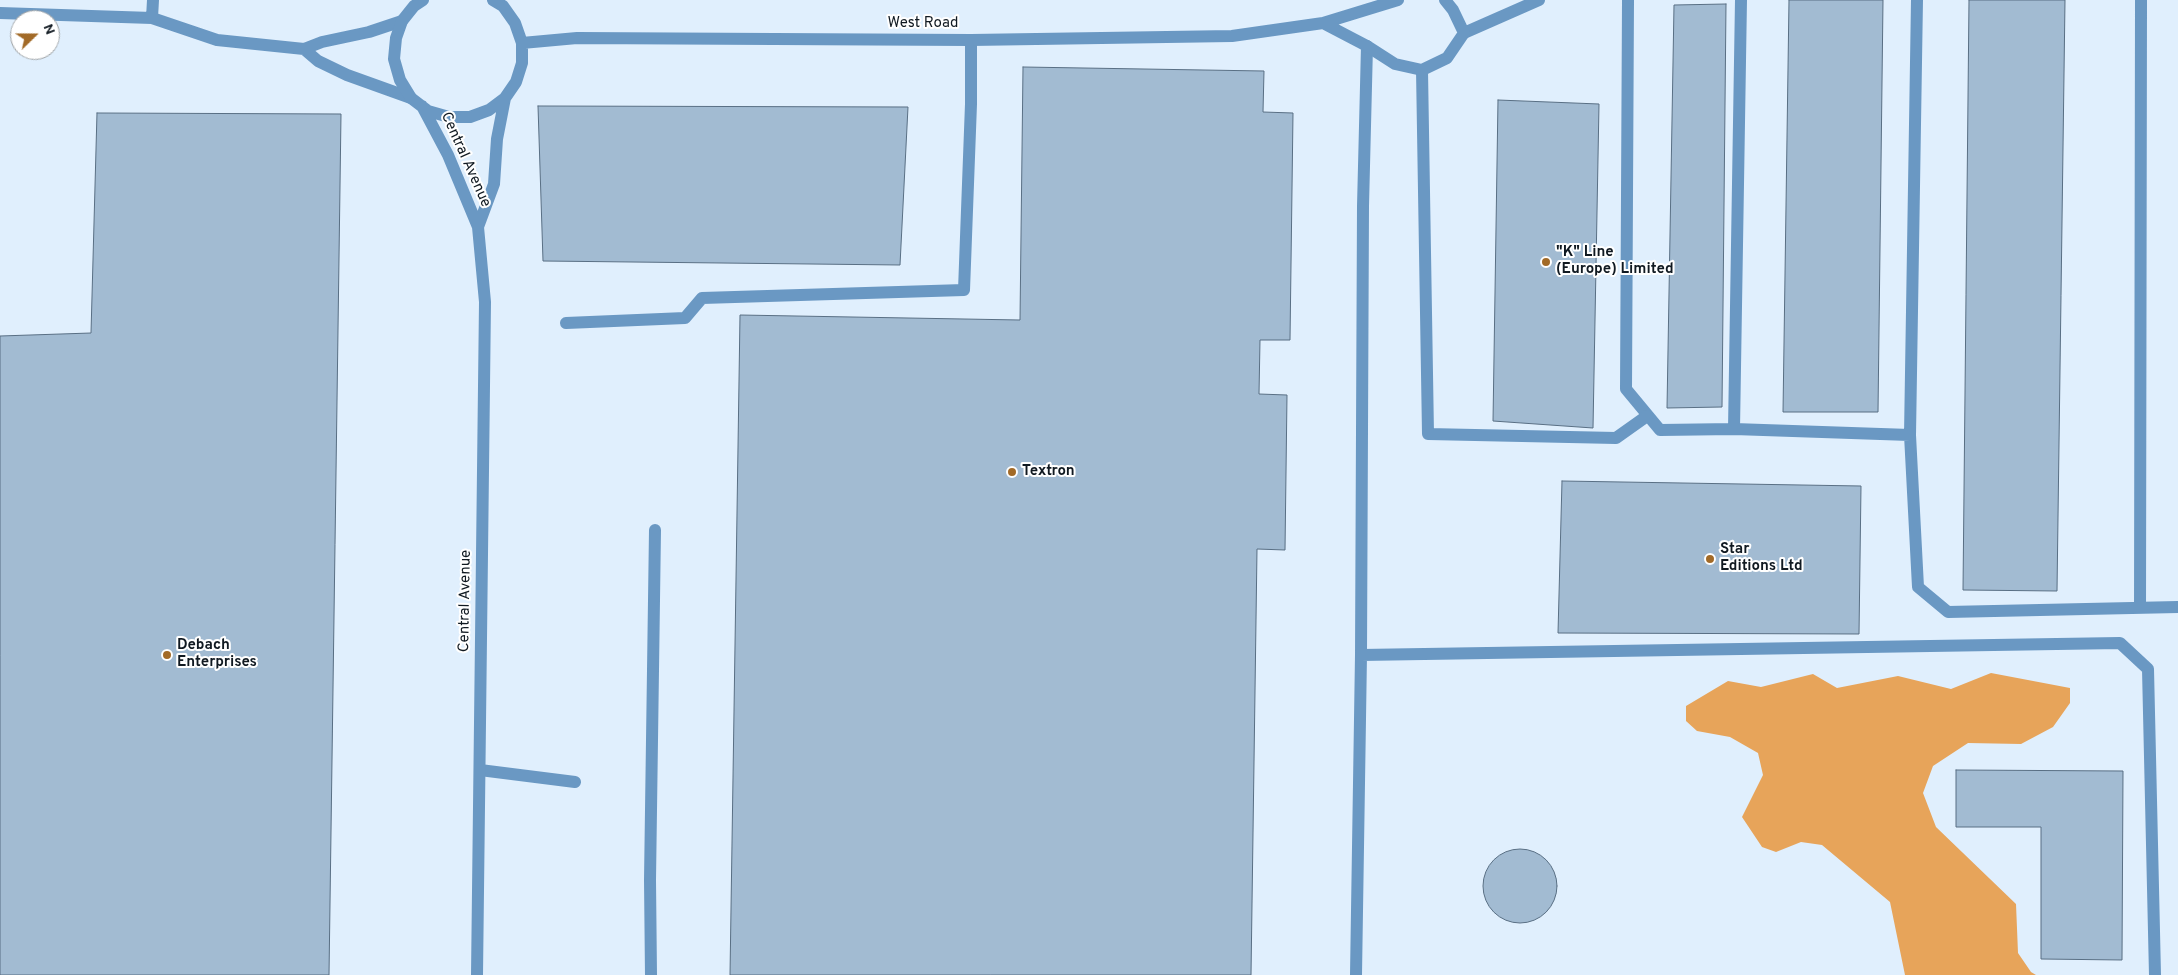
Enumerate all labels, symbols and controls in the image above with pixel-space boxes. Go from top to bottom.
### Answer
north arrow [10,10,60,60]
street label: West Road [887,15,959,33]
text: N [39,22,58,37]
street label: Central Avenue [436,110,494,210]
place label: "K" Line (Europe) Limited [1556,244,1674,279]
marker: "K" Line (Europe) Limited [1540,256,1552,268]
place label: Textron [1022,463,1075,481]
marker: Textron [1006,466,1018,478]
place label: Star Editions Ltd [1720,541,1803,576]
street label: Central Avenue [456,550,476,652]
marker: Star Editions Ltd [1704,553,1716,565]
place label: Debach Enterprises [177,637,257,672]
marker: Debach Enterprises [161,649,173,661]

